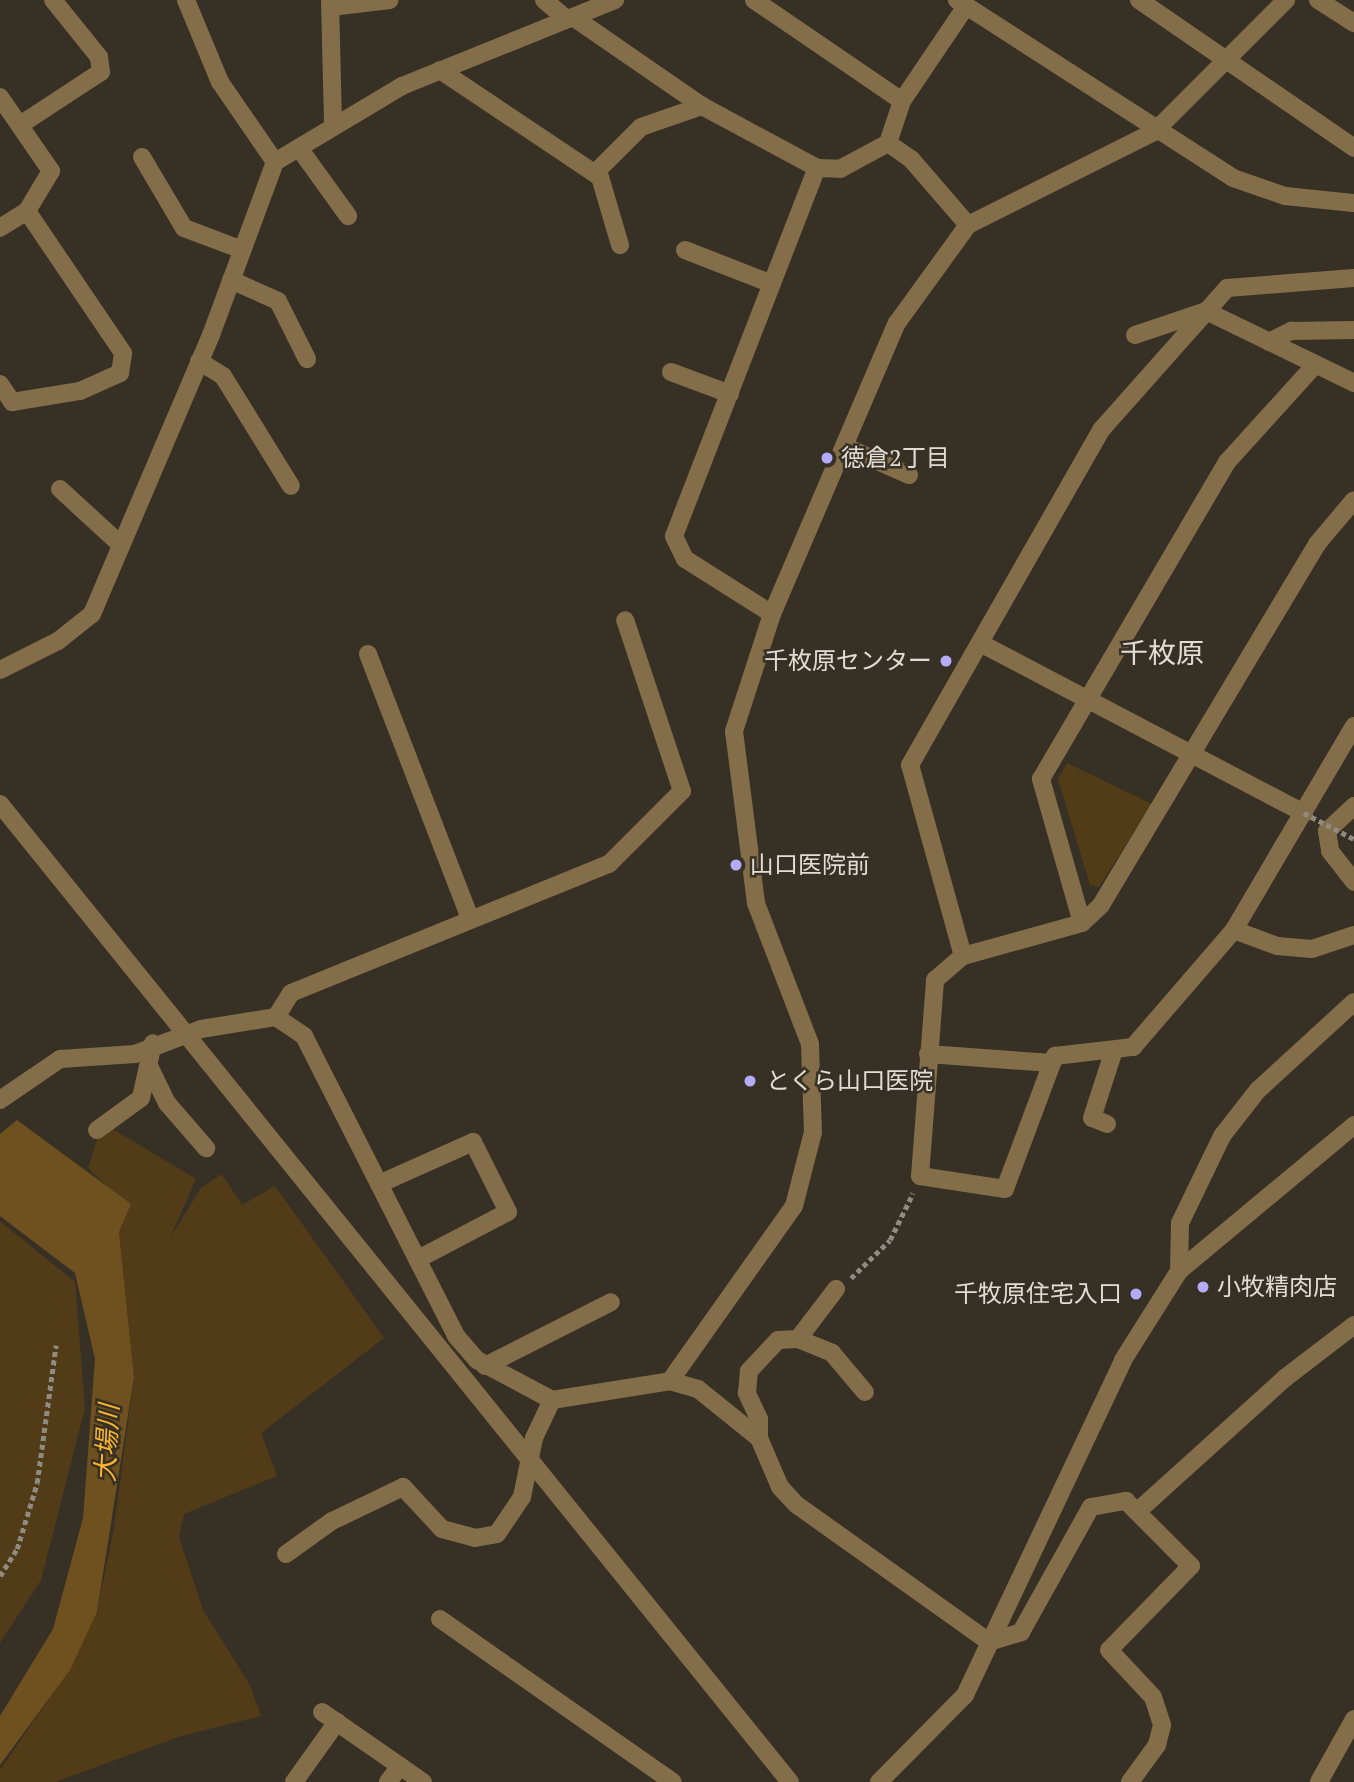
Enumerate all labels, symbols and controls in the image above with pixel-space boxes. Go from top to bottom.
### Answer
place label: 徳倉2丁目 [841,444,950,472]
marker: 徳倉2丁目 [819,450,835,466]
district label: 千枚原 [1120,636,1204,670]
place label: 千枚原センター [764,647,932,675]
marker: 千枚原センター [938,653,954,669]
place label: 山口医院前 [750,851,870,879]
marker: 山口医院前 [728,857,744,873]
place label: とくら山口医院 [766,1067,934,1095]
marker: とくら山口医院 [740,1071,760,1091]
place label: 小牧精肉店 [1217,1273,1337,1301]
marker: 小牧精肉店 [1195,1279,1211,1295]
place label: 千牧原住宅入口 [954,1280,1122,1308]
marker: 千牧原住宅入口 [1128,1286,1144,1302]
water label: 大場川 [89,1403,125,1483]

